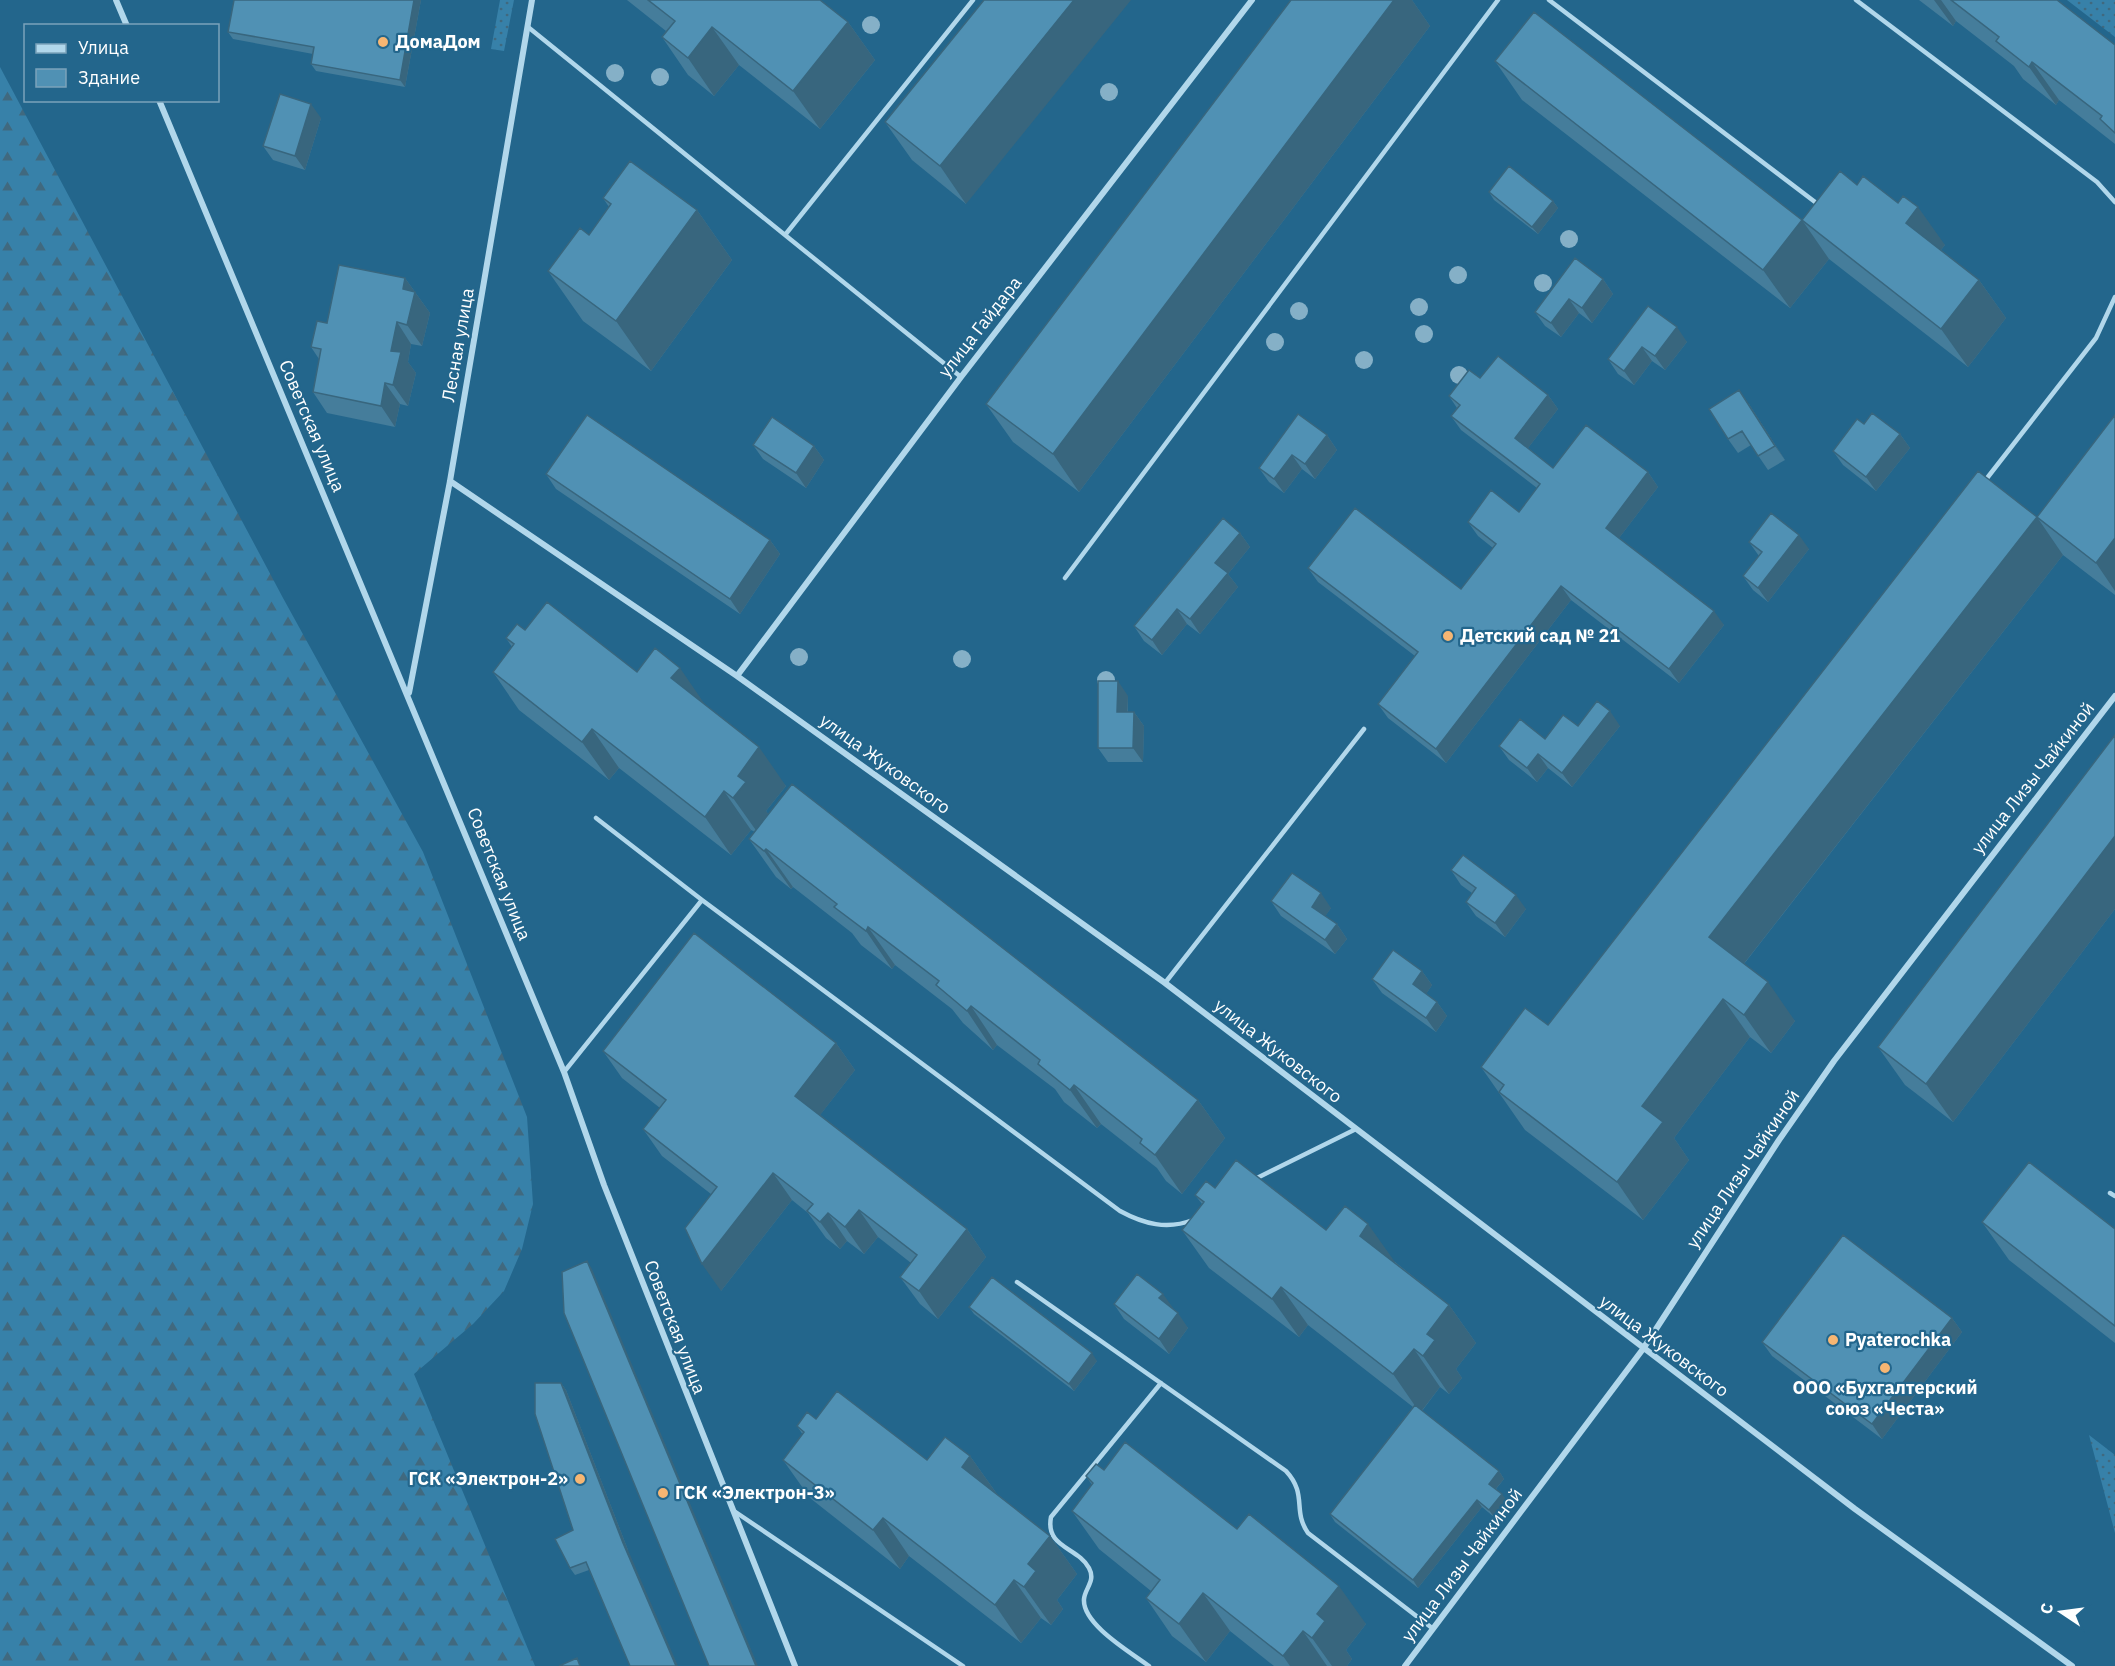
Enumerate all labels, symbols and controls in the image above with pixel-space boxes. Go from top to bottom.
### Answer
legend [24,24,219,102]
place label: ДомаДом [395,30,481,53]
marker: ДомаДом [376,35,390,49]
text: Улица [78,36,129,59]
text: Здание [78,66,140,89]
street label: улица Гайдара [933,271,1027,382]
street label: Лесная улица [436,286,479,404]
street label: Советская улица [274,356,351,496]
place label: Детский сад № 21 [1460,624,1620,647]
marker: Детский сад № 21 [1441,629,1455,643]
street label: улица Лизы Чайкиной [1966,697,2099,858]
street label: улица Жуковского [815,708,955,819]
street label: Советская улица [462,804,537,944]
street label: улица Жуковского [1210,993,1347,1108]
street label: улица Лизы Чайкиной [1681,1085,1804,1253]
street label: Советская улица [639,1257,712,1397]
street label: улица Жуковского [1595,1289,1734,1402]
place label: Pyaterochka [1845,1328,1951,1351]
marker: Pyaterochka [1826,1333,1840,1347]
marker: ООО «Бухгалтерский союз «Честа» [1878,1361,1892,1375]
place label: ООО «Бухгалтерский союз «Честа» [1792,1376,1978,1420]
place label: ГСК «Электрон-2» [409,1467,568,1490]
marker: ГСК «Электрон-2» [573,1472,587,1486]
place label: ГСК «Электрон-3» [675,1481,835,1504]
street label: улица Лизы Чайкиной [1396,1483,1527,1646]
marker: ГСК «Электрон-3» [656,1486,670,1500]
north arrow [2031,1582,2091,1642]
text: С [2035,1601,2057,1616]

